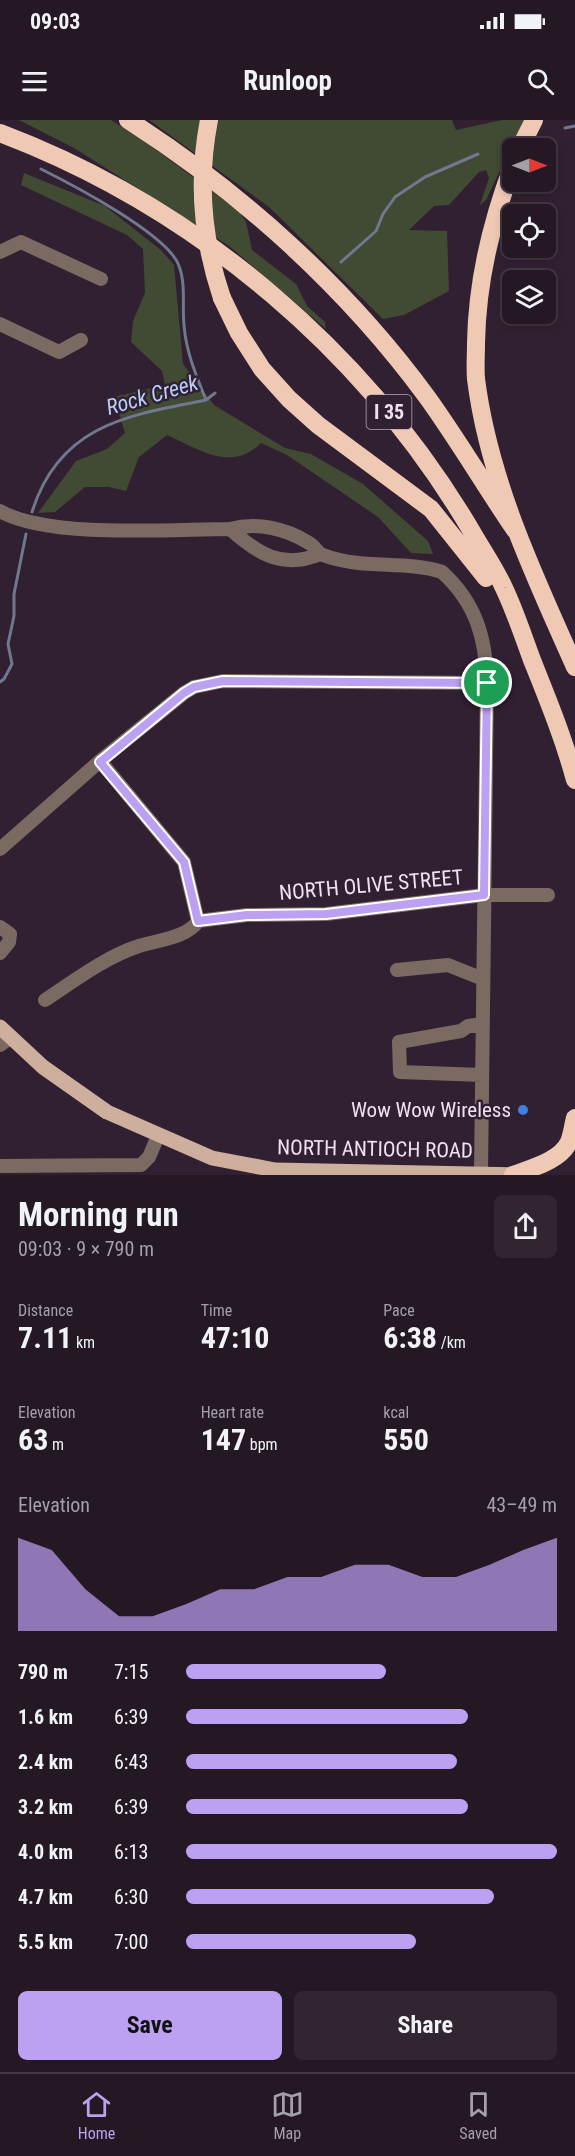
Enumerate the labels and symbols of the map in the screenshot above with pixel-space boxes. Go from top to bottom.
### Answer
north arrow [502,138,556,192]
water label: Rock Creek [103,370,201,420]
road number: I 35 [366,395,412,429]
pin [461,657,512,708]
street label: NORTH OLIVE STREET [278,865,464,905]
place label: Wow Wow Wireless [351,1098,511,1122]
marker: Wow Wow Wireless [516,1103,530,1117]
street label: NORTH ANTIOCH ROAD [277,1135,473,1163]

